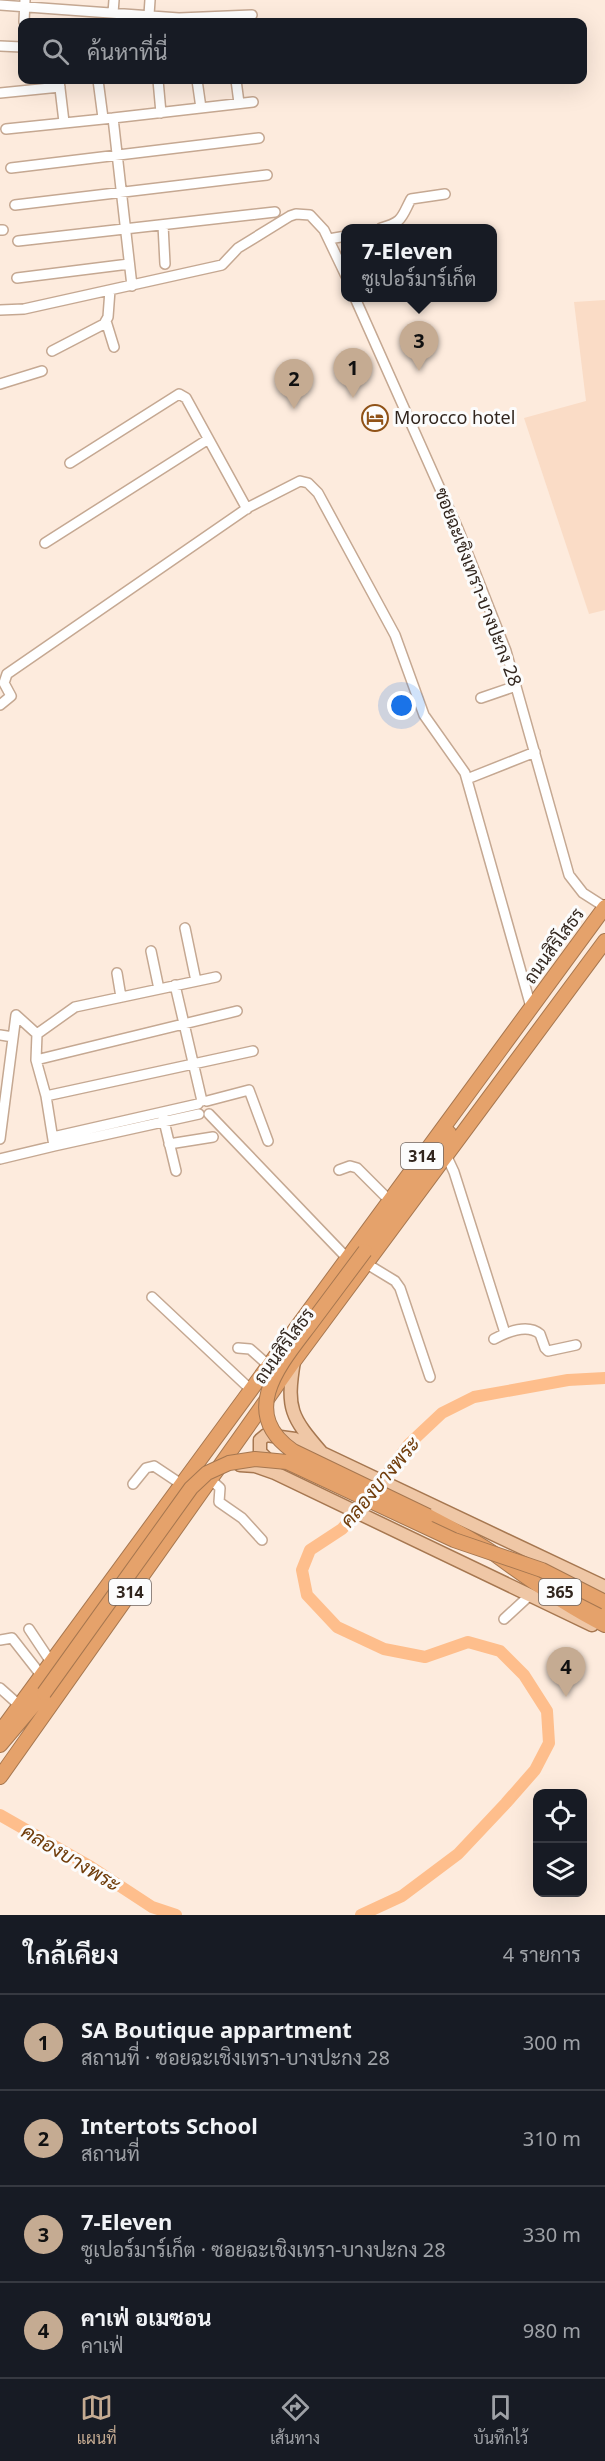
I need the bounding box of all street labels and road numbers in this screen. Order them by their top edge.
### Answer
street label: ซอยฉะเชิงเทรา-บางปะกง 28 [430,484,528,689]
street label: ถนนสิริโสธร [518,902,589,988]
road number: 314 [401,1143,443,1169]
street label: ถนนสิริโสธร [248,1302,319,1388]
road number: 314 [109,1579,151,1605]
road number: 365 [539,1579,581,1605]

